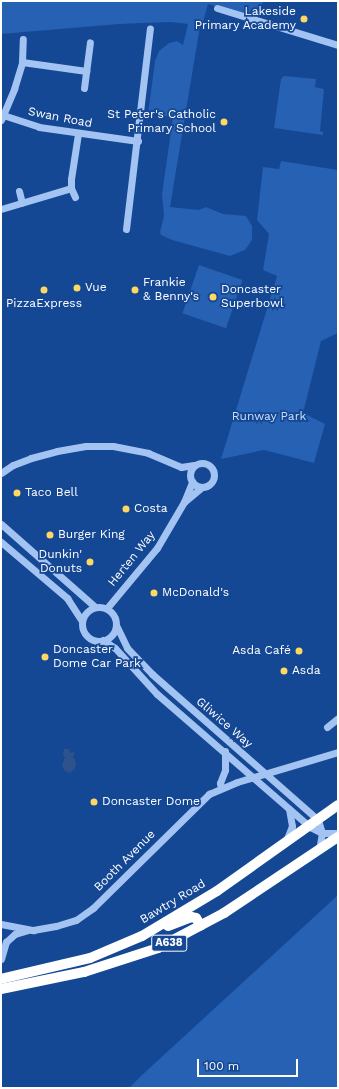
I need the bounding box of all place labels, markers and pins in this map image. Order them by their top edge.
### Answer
place label: Lakeside Primary Academy [194,5,296,33]
marker: Lakeside Primary Academy [299,14,309,24]
place label: St Peter's Catholic Primary School [107,108,216,136]
marker: St Peter's Catholic Primary School [219,117,229,127]
place label: Frankie & Benny's [143,276,199,304]
place label: Vue [85,281,107,295]
marker: Vue [72,283,82,293]
place label: Doncaster Superbowl [221,283,284,311]
marker: PizzaExpress [39,285,49,295]
marker: Frankie & Benny's [130,285,140,295]
marker: Doncaster Superbowl [208,292,218,302]
place label: PizzaExpress [6,297,82,311]
place label: Taco Bell [25,486,78,500]
marker: Taco Bell [12,488,22,498]
place label: Costa [134,502,168,516]
marker: Costa [121,504,131,514]
place label: Burger King [58,528,125,542]
marker: Burger King [45,530,55,540]
place label: Dunkin' Donuts [39,548,82,576]
marker: Dunkin' Donuts [85,557,95,567]
place label: McDonald's [162,586,229,600]
marker: McDonald's [149,588,159,598]
place label: Doncaster Dome Car Park [53,643,141,671]
place label: Asda Café [232,644,291,658]
marker: Asda Café [294,646,304,656]
marker: Doncaster Dome Car Park [40,652,50,662]
place label: Asda [292,664,320,678]
marker: Asda [279,666,289,676]
place label: Doncaster Dome [102,795,200,809]
marker: Doncaster Dome [89,797,99,807]

